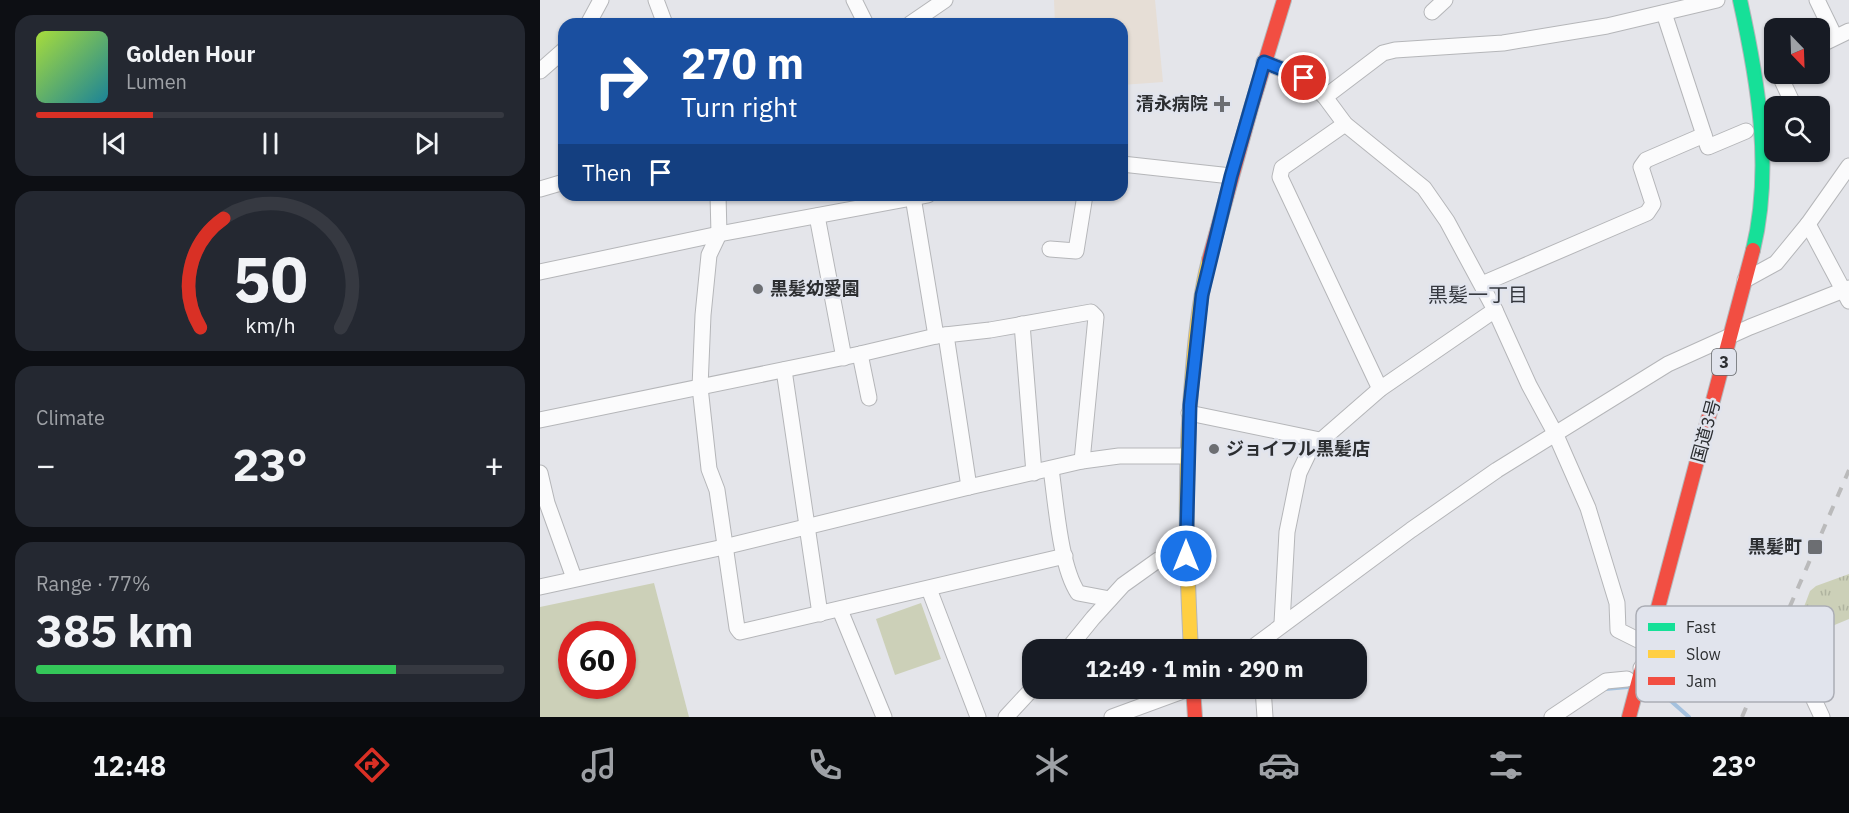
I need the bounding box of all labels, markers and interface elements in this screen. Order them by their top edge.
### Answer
north arrow [1764,18,1830,84]
map controls [1764,18,1830,162]
text: 270 m [681,36,804,91]
text: Golden Hour [126,39,255,68]
icon: right [582,42,660,120]
pin [1278,52,1329,103]
icon: arrive [1287,61,1320,94]
text: Lumen [126,68,187,95]
text: Turn right [681,89,798,124]
place label: 清永病院 [1136,92,1208,115]
marker: 清永病院 [1213,95,1231,113]
button: search [1764,96,1830,162]
icon: previous [98,127,131,160]
icon: pause [254,127,287,160]
icon: next [410,127,443,160]
icon: arrive [644,156,677,189]
text: Then [582,158,632,187]
text: 50 [233,238,307,319]
place label: 黒髪幼愛園 [770,277,860,300]
district label: 黒髪一丁目 [1428,281,1528,308]
marker: 黒髪幼愛園 [751,282,765,296]
text: km/h [245,311,295,339]
road number: 3 [1712,349,1736,375]
street label: 国道3号 [1686,397,1725,465]
text: Climate [36,404,105,431]
text: 23° [232,435,308,493]
place label: ジョイフル黒髪店 [1226,437,1370,460]
marker: ジョイフル黒髪店 [1207,442,1221,456]
text: − [36,443,56,486]
text: + [484,443,504,486]
position arrow [1154,524,1218,588]
place label: 黒髪町 [1748,535,1802,558]
marker: 黒髪町 [1806,538,1824,556]
text: Range · 77% [36,570,151,597]
text: 385 km [36,601,194,659]
legend [1636,606,1834,702]
text: Fast [1686,617,1716,637]
speed limit sign: 60 [558,621,636,699]
text: Slow [1686,644,1721,664]
text: 12:49 · 1 min · 290 m [1085,654,1304,683]
text: Jam [1686,671,1717,691]
icon: directions [351,744,393,786]
icon: music [578,744,620,786]
icon: phone [804,744,846,786]
icon: climate [1031,744,1073,786]
icon: car [1258,744,1300,786]
icon: filters [1485,744,1527,786]
text: 12:48 [92,748,166,783]
text: 23° [1711,748,1757,783]

